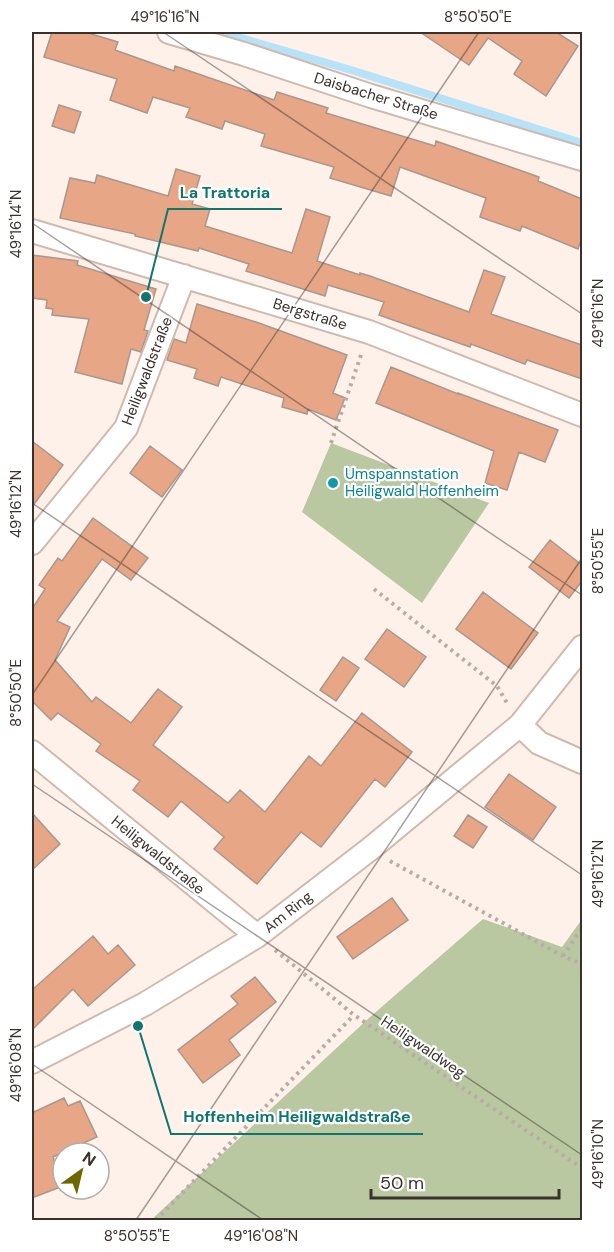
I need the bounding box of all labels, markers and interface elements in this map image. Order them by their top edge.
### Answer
text: 49°16'16"N [131,7,200,27]
text: 8°50'50"E [444,7,512,27]
street label: Daisbacher Straße [311,68,441,124]
callout: La Trattoria [168,175,282,209]
text: La Trattoria [180,182,270,203]
text: 49°16'14"N [6,190,26,258]
text: 49°16'16"N [588,279,608,348]
street label: Bergstraße [271,293,349,335]
street label: Heiligwaldstraße [117,314,177,428]
place label: Umspannstation Heiligwald Hoffenheim [345,464,499,501]
text: 49°16'12"N [6,470,26,538]
marker: Umspannstation Heiligwald Hoffenheim [326,476,340,490]
text: 8°50'55"E [588,528,608,594]
text: 8°50'50"E [6,659,26,727]
street label: Heiligwaldstraße [107,811,209,899]
text: 49°16'12"N [588,840,608,908]
street label: Am Ring [259,887,317,937]
street label: Heiligwaldweg [377,1011,469,1083]
text: 49°16'08"N [6,1028,26,1102]
callout: Hoffenheim Heiligwaldstraße [171,1100,423,1134]
text: Hoffenheim Heiligwaldstraße [183,1106,411,1127]
text: 49°16'10"N [588,1119,608,1189]
north arrow [51,1141,111,1201]
text: N [78,1147,100,1171]
scale bar [371,1162,558,1200]
text: 50 m [380,1171,424,1195]
text: 8°50'55"E [104,1226,170,1246]
text: 49°16'08"N [224,1226,298,1246]

